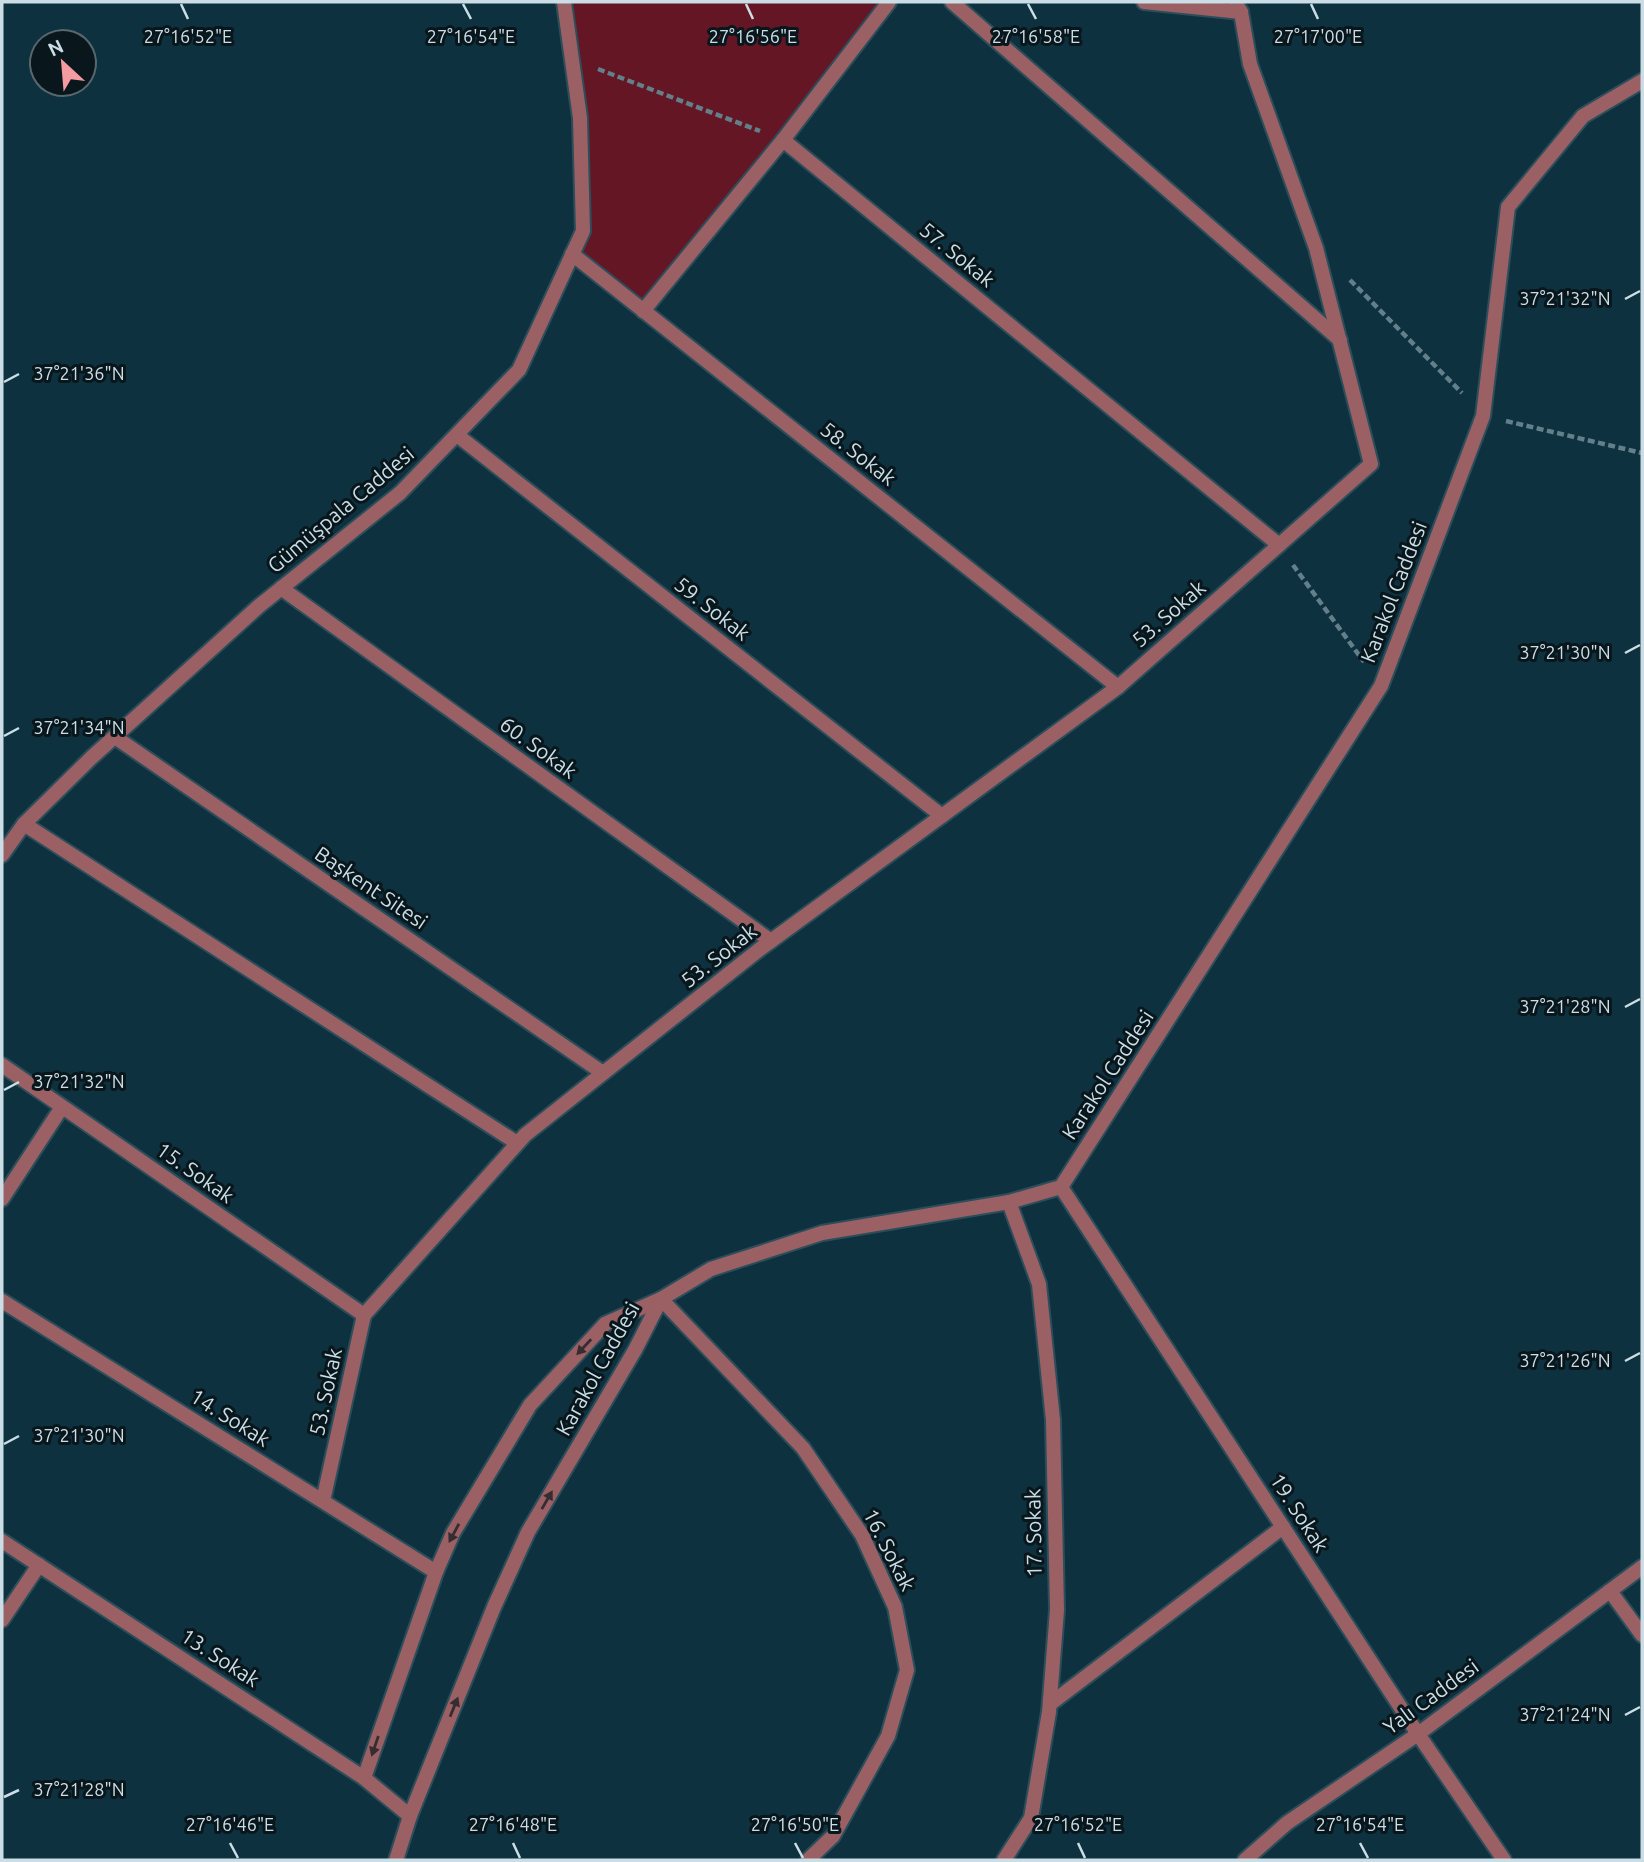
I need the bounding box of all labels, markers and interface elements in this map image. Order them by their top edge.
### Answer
text: 27°16'52"E [144,26,232,46]
text: 27°16'54"E [427,26,515,46]
text: 27°16'56"E [709,26,797,46]
text: 27°16'58"E [992,26,1080,46]
text: 27°17'00"E [1274,26,1362,46]
north arrow [28,28,98,98]
text: N [44,35,67,61]
street label: 57. Sokak [916,217,1000,292]
text: 37°21'32"N [1519,288,1611,308]
text: 37°21'36"N [33,363,125,383]
street label: 58. Sokak [816,416,901,490]
street label: Gümüşpala Caddesi [262,441,418,577]
street label: Karakol Caddesi [1355,518,1431,666]
street label: 59. Sokak [670,571,755,645]
street label: 53. Sokak [1127,575,1210,651]
text: 37°21'30"N [1519,642,1611,662]
street label: 60. Sokak [496,711,582,783]
text: 37°21'34"N [33,717,125,737]
street label: Başkent Sitesi [311,841,432,934]
street label: 53. Sokak [676,918,761,992]
text: 37°21'28"N [1519,996,1611,1016]
street label: Karakol Caddesi [1056,1005,1158,1144]
text: 37°21'32"N [33,1071,125,1091]
street label: 15. Sokak [152,1137,239,1208]
street label: Karakol Caddesi [550,1297,644,1440]
one-way arrow [576,1338,592,1355]
street label: 53. Sokak [304,1345,346,1438]
text: 37°21'26"N [1519,1350,1611,1370]
street label: 14. Sokak [186,1383,275,1451]
text: 37°21'30"N [33,1425,125,1445]
street label: 19. Sokak [1266,1469,1334,1557]
street label: 17. Sokak [1020,1488,1046,1578]
one-way arrow [541,1491,553,1510]
street label: 16. Sokak [859,1504,921,1595]
one-way arrow [448,1523,460,1542]
street label: 13. Sokak [177,1623,265,1692]
street label: Yalı Caddesi [1378,1654,1483,1739]
one-way arrow [448,1697,459,1718]
text: 37°21'24"N [1519,1704,1611,1724]
one-way arrow [369,1735,380,1756]
text: 37°21'28"N [33,1779,125,1799]
text: 27°16'46"E [186,1814,274,1834]
text: 27°16'48"E [469,1814,557,1834]
text: 27°16'50"E [751,1814,839,1834]
text: 27°16'52"E [1034,1814,1122,1834]
text: 27°16'54"E [1316,1814,1404,1834]

